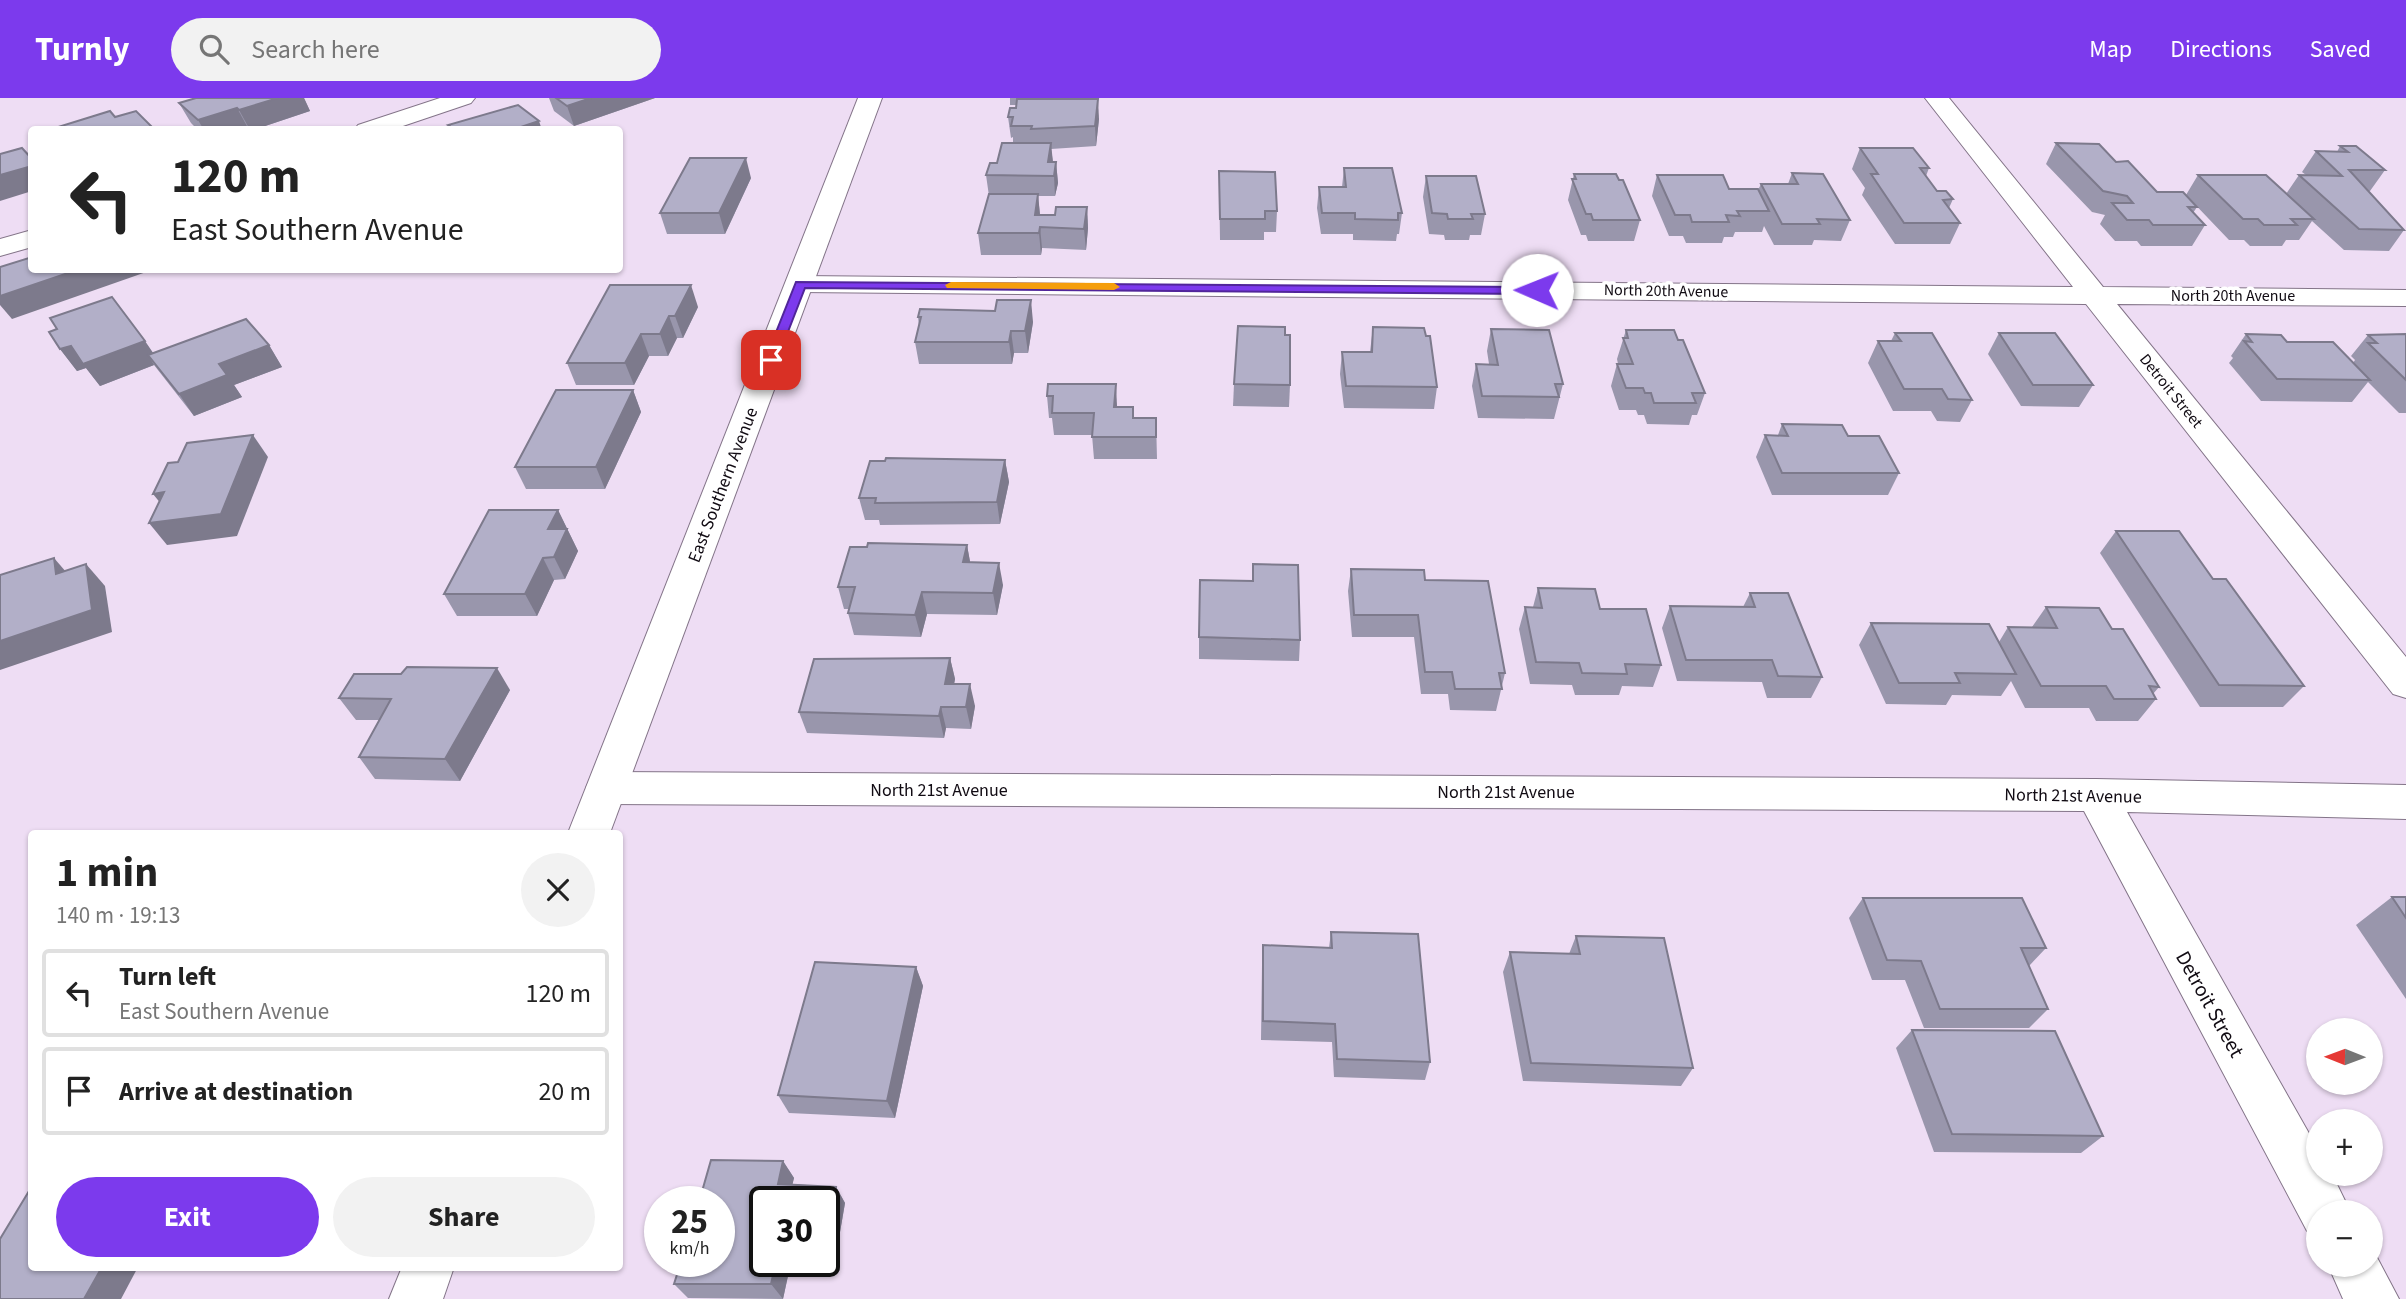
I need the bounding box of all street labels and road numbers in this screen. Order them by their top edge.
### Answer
street label: North 20th Avenue [1604,279,1728,303]
street label: North 20th Avenue [2171,285,2295,307]
street label: Detroit Street [2134,349,2208,433]
street label: East Southern Avenue [682,404,764,566]
street label: North 21st Avenue [870,778,1008,803]
street label: North 21st Avenue [1437,780,1575,805]
street label: North 21st Avenue [2004,782,2142,810]
street label: Detroit Street [2168,945,2252,1063]

